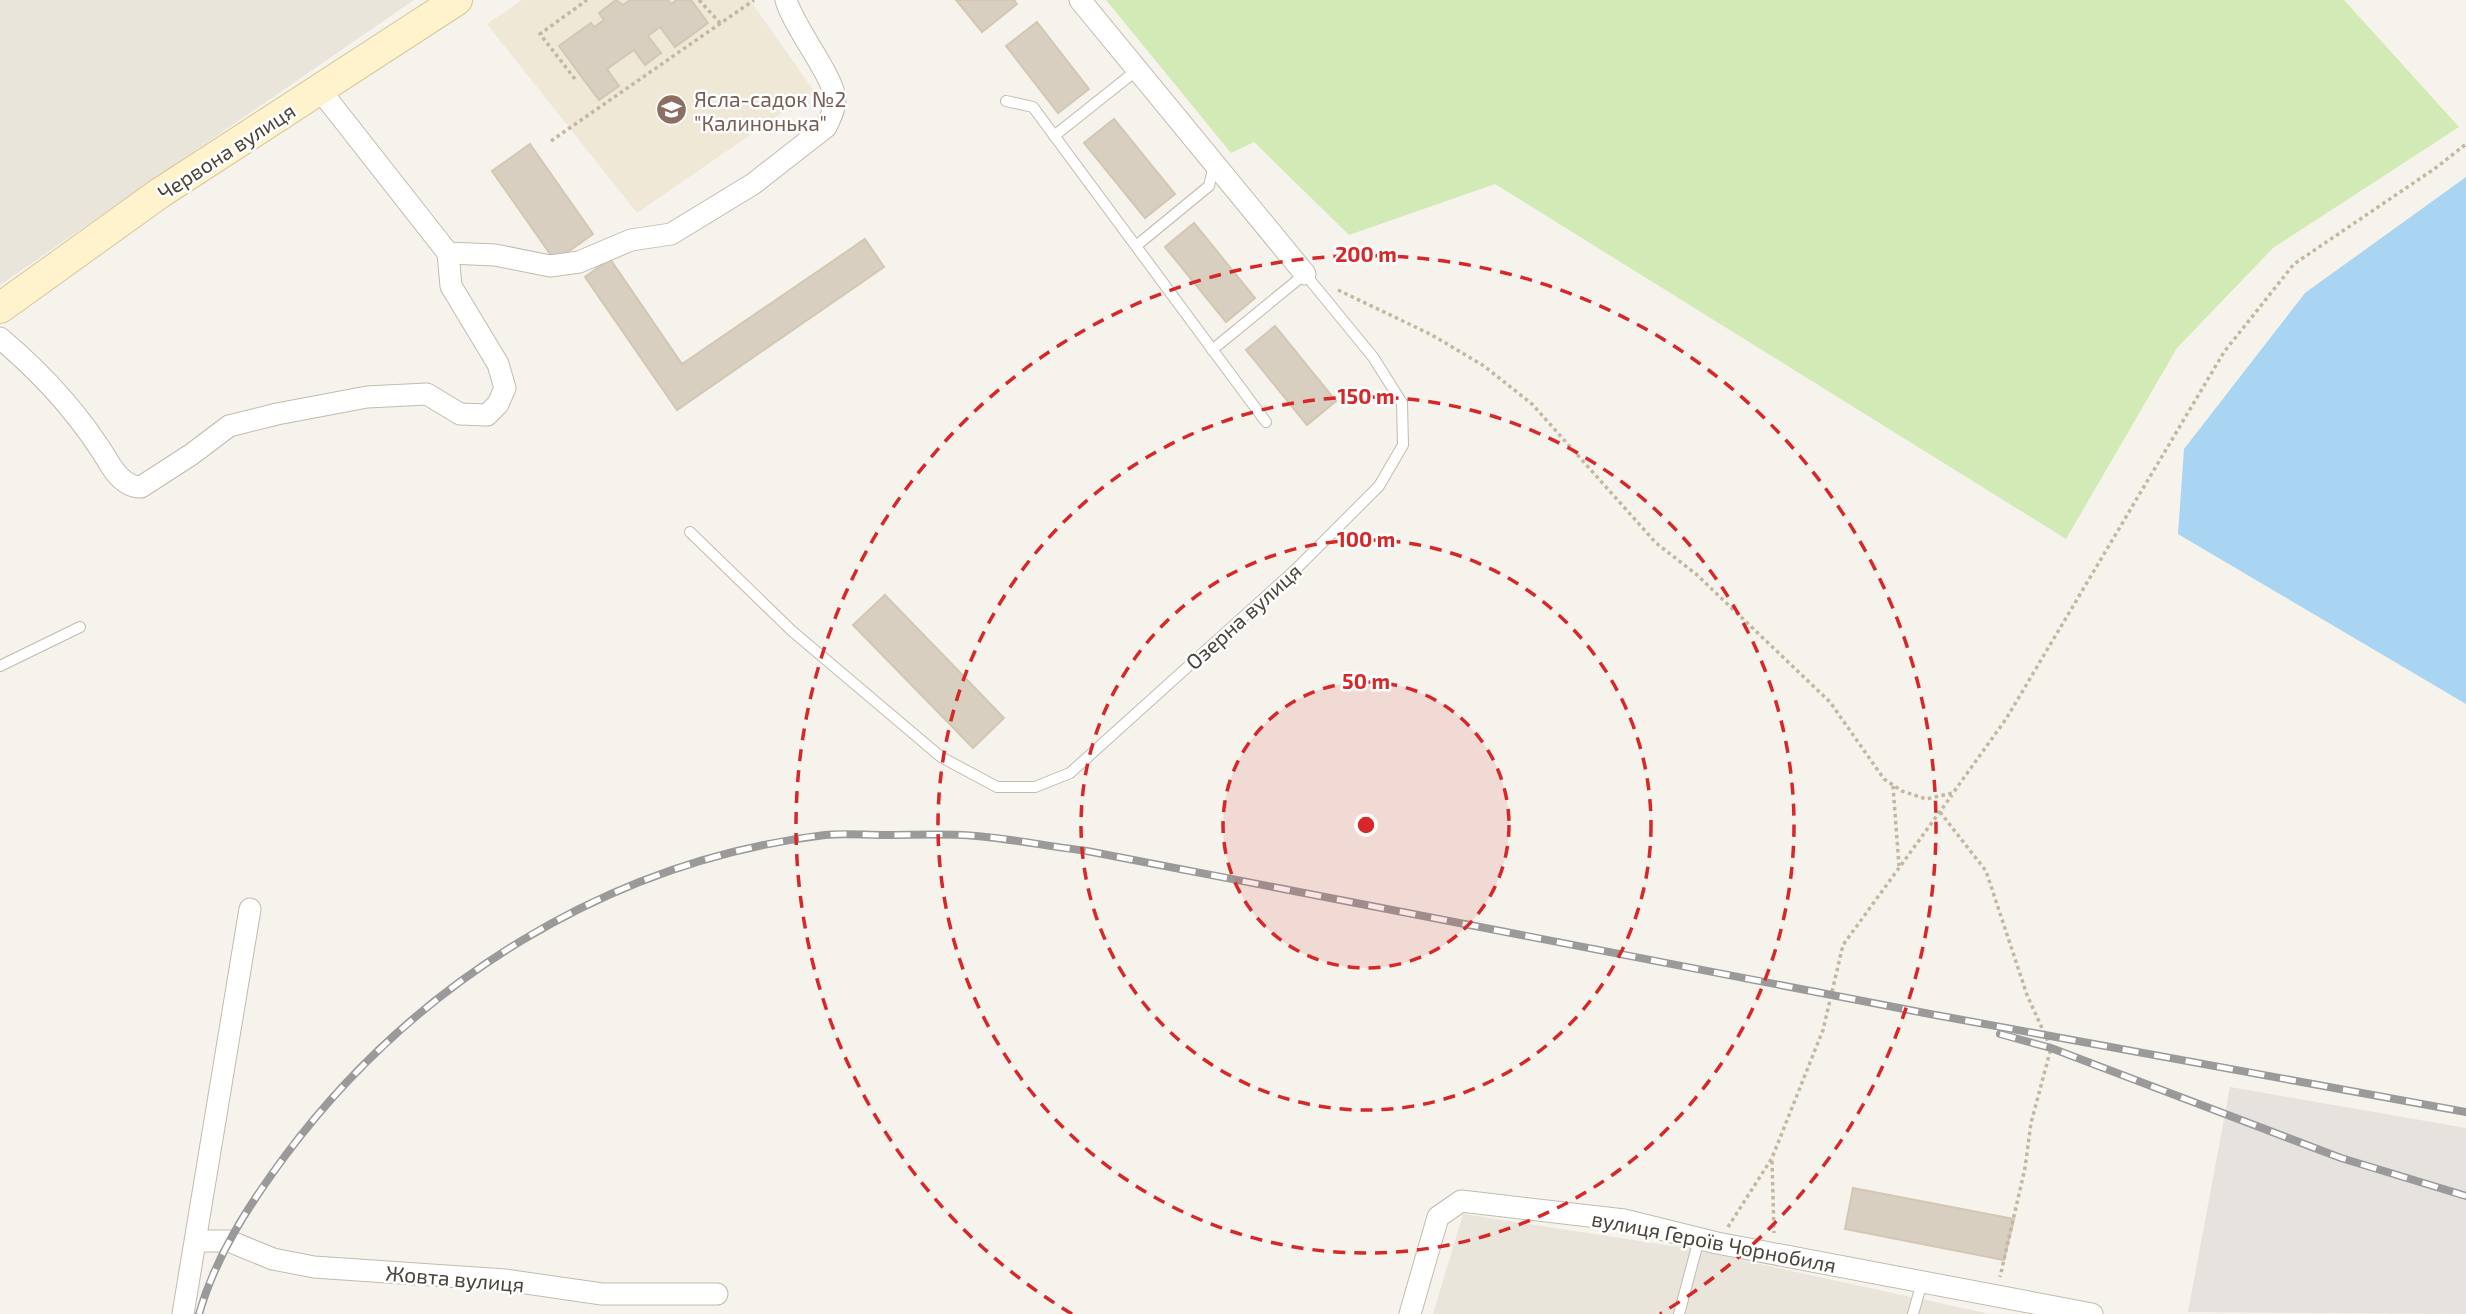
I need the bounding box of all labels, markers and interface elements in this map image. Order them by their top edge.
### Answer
place label: Ясла-садок №2 "Калинонька" [694,86,846,135]
school or university icon: Ясла-садок №2 "Калинонька" [654,93,688,127]
street label: Червона вулиця [153,97,300,206]
text: 200 m [1335,241,1397,266]
text: 150 m [1338,383,1394,408]
text: 100 m [1337,526,1395,551]
street label: Озерна вулиця [1180,558,1306,675]
text: 50 m [1342,668,1390,693]
centre of rings [1354,813,1378,837]
street label: вулиця Героїв Чорнобиля [1589,1205,1838,1278]
street label: Жовта вулиця [385,1259,525,1298]

